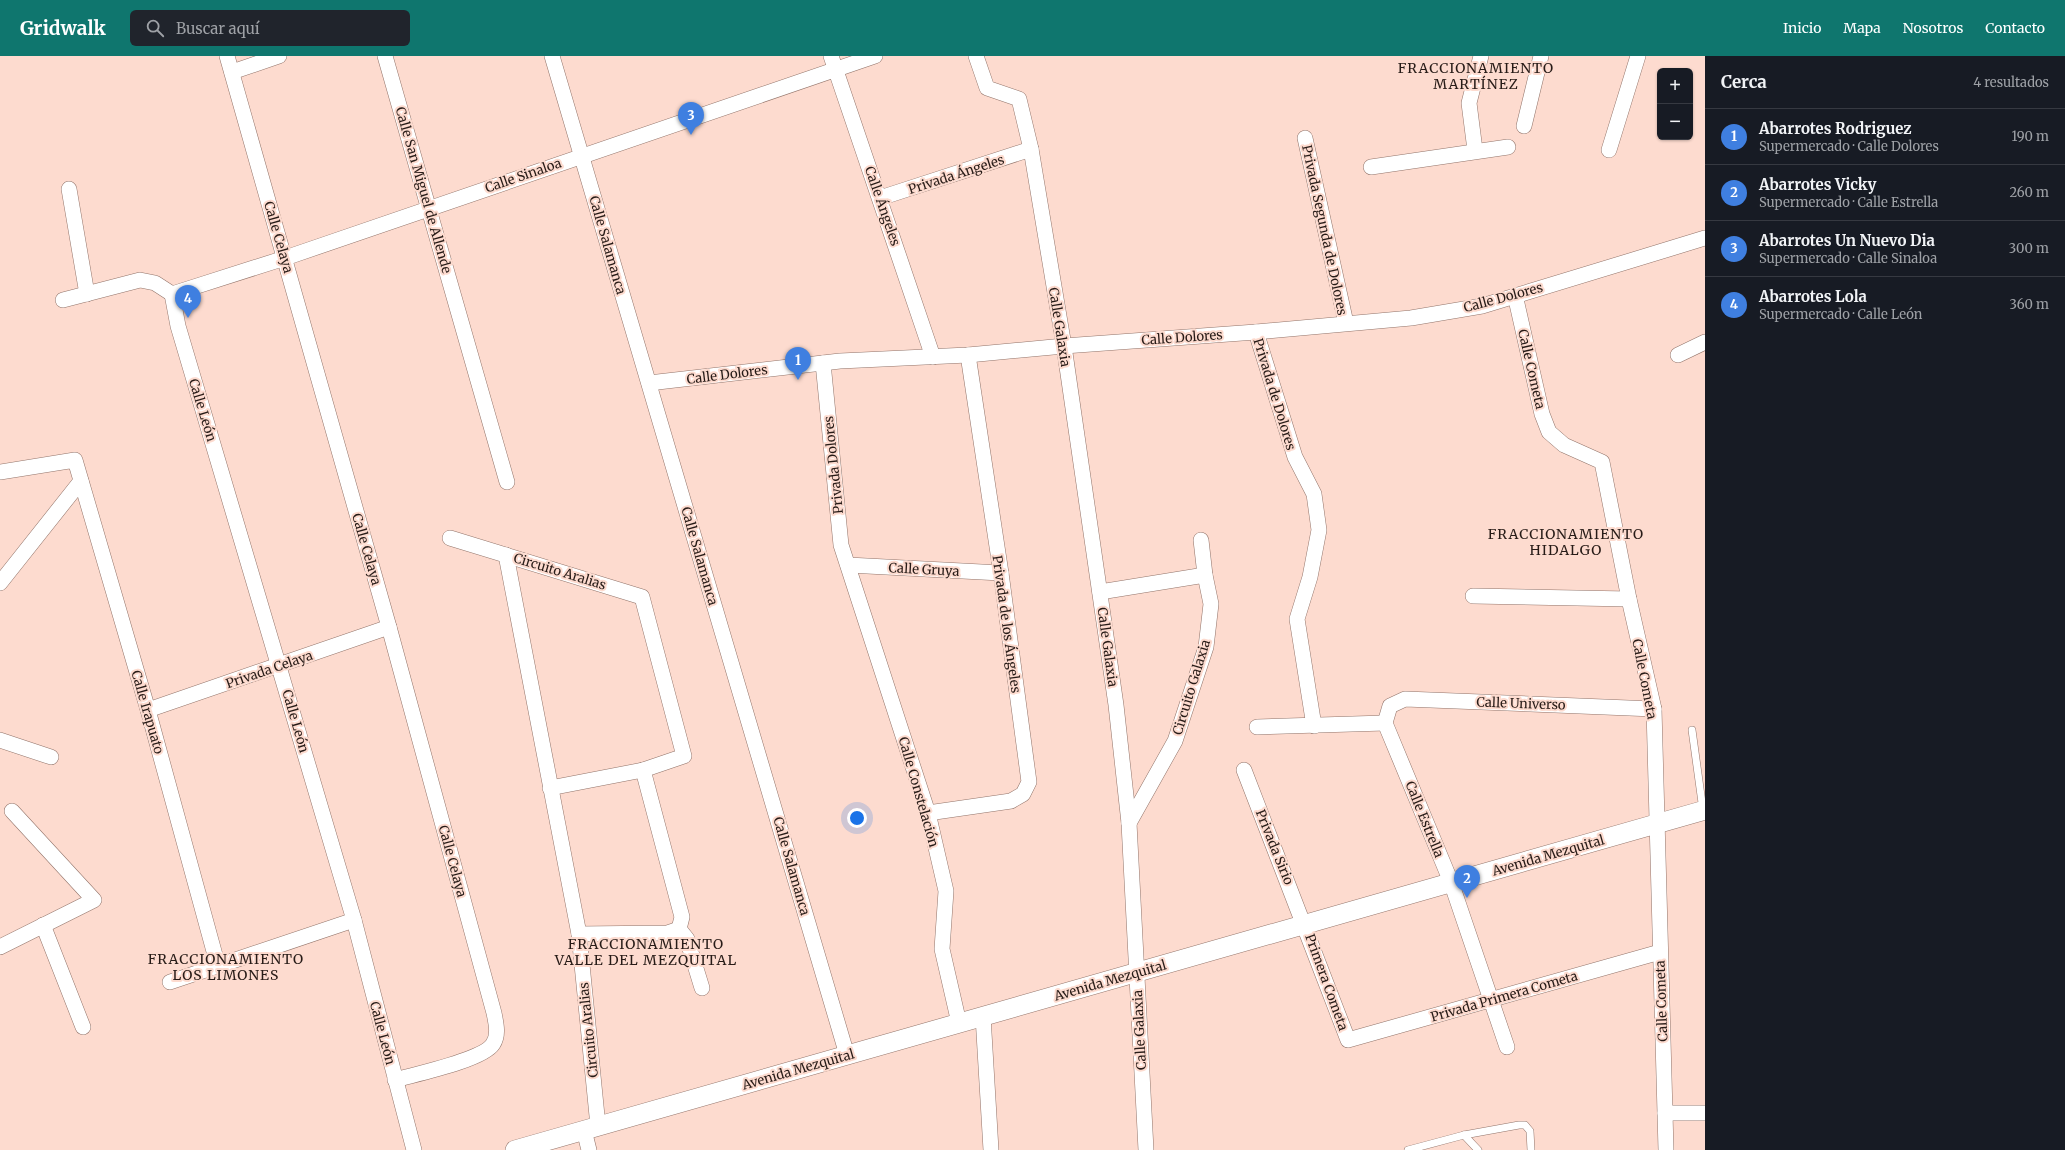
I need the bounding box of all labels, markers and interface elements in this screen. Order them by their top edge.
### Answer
search box [130,10,410,46]
text: Gridwalk [20,16,106,40]
icon: search [144,17,166,39]
text: Buscar aquí [176,19,260,38]
text: Inicio [1783,19,1821,37]
text: Mapa [1843,19,1881,37]
text: Nosotros [1903,19,1963,37]
text: Contacto [1985,19,2045,37]
district label: FRACCIONAMIENTO MARTÍNEZ [1398,59,1554,93]
map controls [1657,68,1693,140]
button: + [1657,68,1693,104]
text: Cerca [1721,71,1767,93]
text: 4 resultados [1973,74,2049,91]
pin: 3 [678,102,704,135]
button: − [1657,104,1693,140]
street label: Calle San Miguel de Allende [392,105,455,276]
text: Abarrotes Rodriguez [1759,119,1912,138]
text: 1 [1731,128,1737,145]
text: 190 m [2012,128,2049,145]
text: Supermercado · Calle Dolores [1759,138,1939,155]
street label: Privada Segunda de Dolores [1298,143,1351,317]
street label: Privada Ángeles [906,150,1006,198]
street label: Calle Sinaloa [483,154,564,196]
street label: Calle Ángeles [861,164,905,248]
text: Abarrotes Vicky [1759,175,1876,194]
text: 2 [1730,184,1738,201]
text: 260 m [2009,184,2049,201]
street label: Calle Salamanca [585,194,630,296]
text: Supermercado · Calle Estrella [1759,194,1938,211]
street label: Calle Celaya [260,199,297,275]
text: Abarrotes Un Nuevo Dia [1759,231,1935,250]
text: 3 [1730,240,1738,257]
text: 300 m [2009,240,2049,257]
text: Supermercado · Calle Sinaloa [1759,250,1937,267]
street label: Calle Dolores [1462,279,1545,316]
pin: 4 [175,285,201,318]
street label: Calle Galaxia [1045,286,1074,368]
text: Abarrotes Lola [1759,287,1867,306]
text: 4 [1730,296,1738,313]
text: 360 m [2010,296,2049,313]
text: Supermercado · Calle León [1759,306,1922,323]
street label: Calle Dolores [1141,326,1223,349]
street label: Calle Cometa [1514,328,1549,411]
street label: Privada de Dolores [1249,336,1300,452]
pin: 1 [785,347,811,380]
street label: Calle Dolores [686,361,768,388]
street label: Calle León [185,377,220,444]
street label: Privada Dolores [820,415,847,515]
street label: Calle Salamanca [677,505,722,607]
street label: Calle Celaya [348,511,385,587]
district label: FRACCIONAMIENTO HIDALGO [1488,525,1644,559]
street label: Circuito Aralias [512,549,608,594]
street label: Privada de los Ángeles [988,554,1026,694]
street label: Calle Gruya [888,559,960,580]
street label: Calle Galaxia [1094,606,1121,688]
street label: Circuito Galaxia [1169,637,1214,737]
street label: Calle Cometa [1628,638,1661,721]
street label: Privada Celaya [223,647,315,692]
street label: Calle Irapuato [127,668,168,756]
street label: Calle León [278,688,313,755]
street label: Calle Universo [1476,693,1566,714]
street label: Calle Constelación [895,735,942,850]
street label: Calle Estrella [1402,779,1448,860]
street label: Privada Sirio [1252,807,1298,888]
your location [847,808,867,828]
street label: Calle Salamanca [769,815,814,917]
street label: Calle Celaya [435,823,470,899]
street label: Avenida Mezquital [1489,831,1606,880]
pin: 2 [1454,865,1480,898]
street label: Primera Cometa [1301,932,1352,1033]
district label: FRACCIONAMIENTO VALLE DEL MEZQUITAL [554,935,737,969]
district label: FRACCIONAMIENTO LOS LIMONES [148,950,304,984]
street label: Avenida Mezquital [1051,956,1168,1005]
street label: Calle Cometa [1652,960,1671,1042]
street label: Privada Primera Cometa [1429,967,1580,1026]
street label: Circuito Aralias [575,981,602,1078]
street label: Calle Galaxia [1129,990,1150,1070]
street label: Calle León [366,1000,399,1067]
street label: Avenida Mezquital [739,1045,856,1094]

